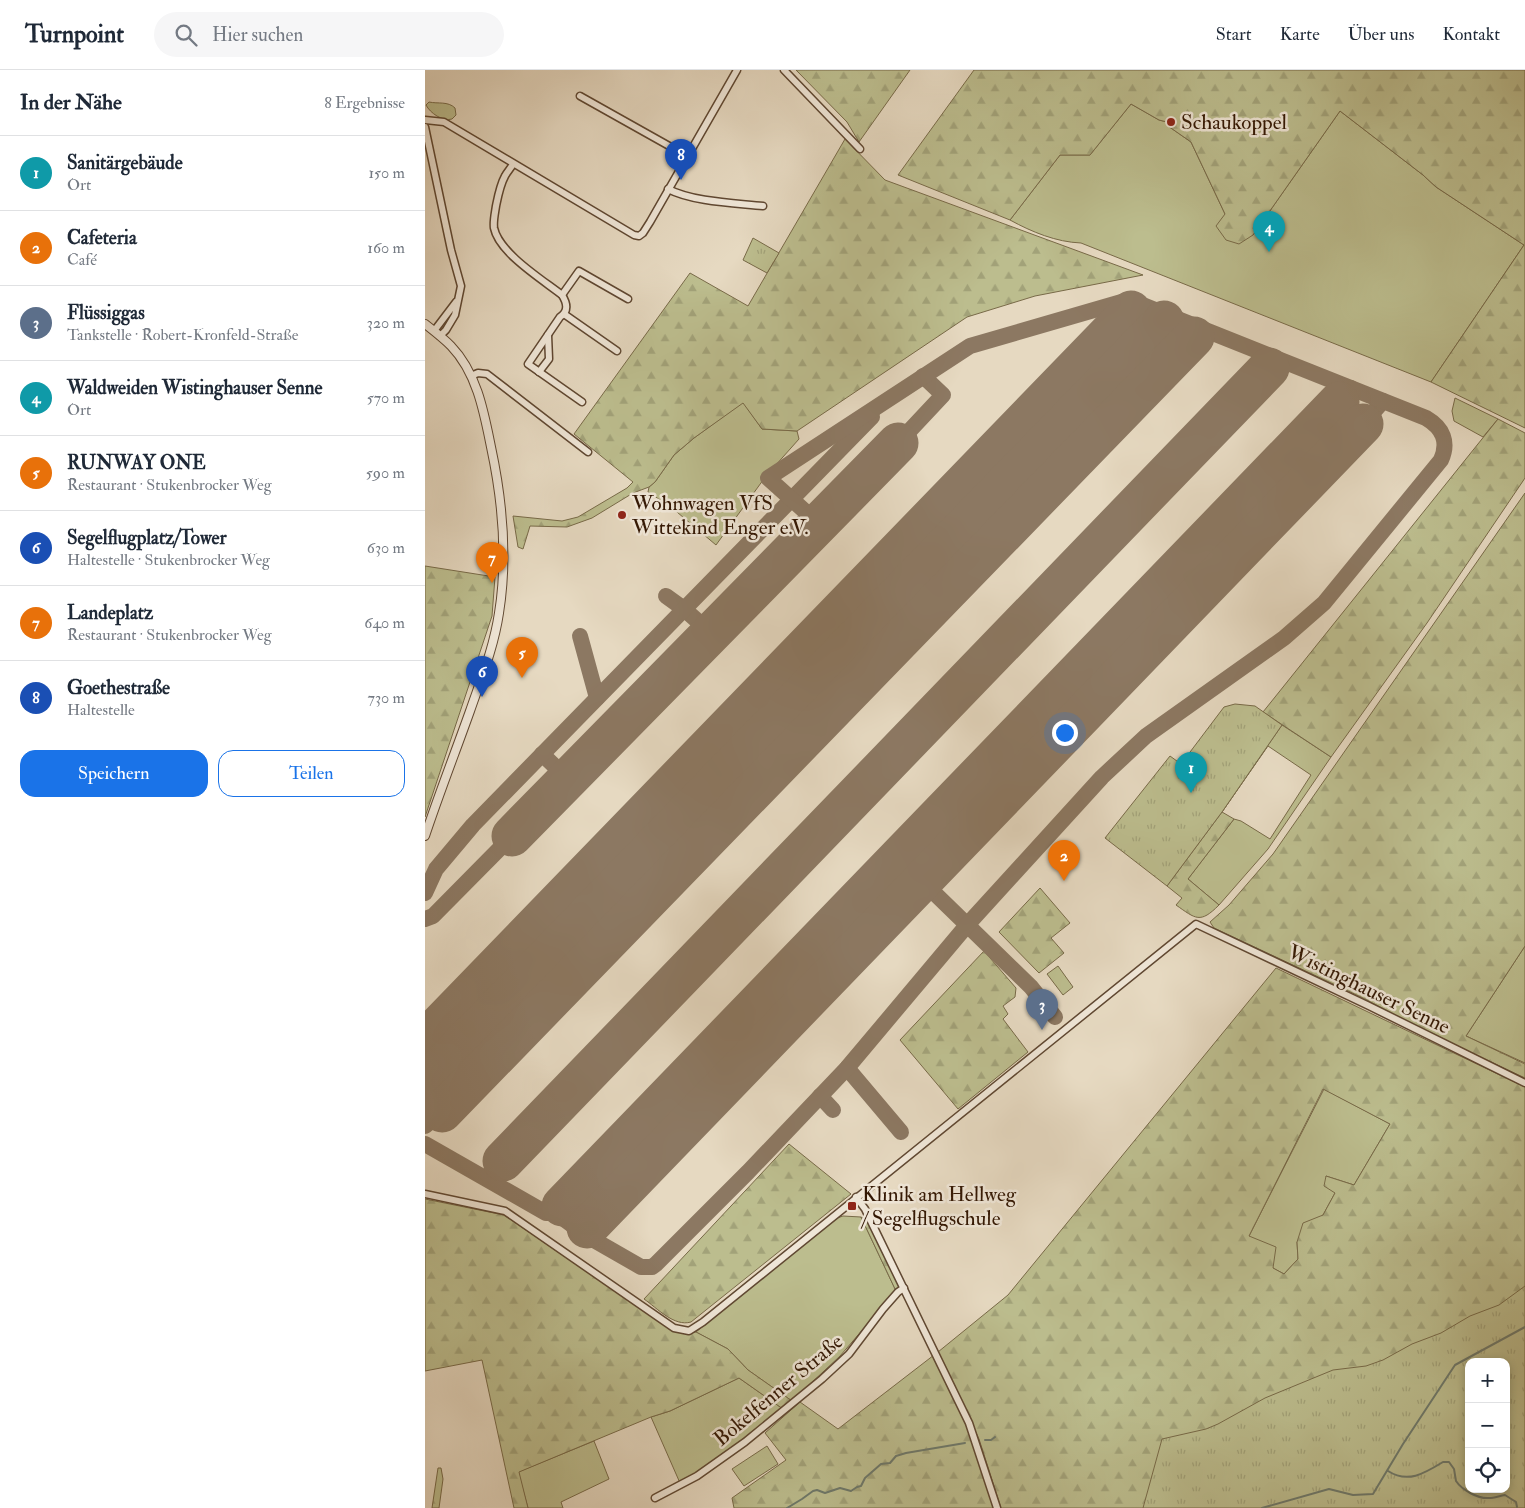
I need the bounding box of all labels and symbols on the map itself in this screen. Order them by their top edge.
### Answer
place label: Schaukoppel [1181,109,1287,136]
marker: Schaukoppel [1165,116,1177,128]
pin: 8 [665,139,697,180]
pin: 4 [1253,211,1285,252]
place label: Wohnwagen VfS Wittekind Enger e.V. [631,490,809,541]
marker: Wohnwagen VfS Wittekind Enger e.V. [616,509,628,521]
pin: 7 [476,542,508,583]
pin: 5 [506,637,538,678]
pin: 6 [466,656,498,697]
your location [1052,720,1078,746]
pin: 1 [1175,752,1207,793]
pin: 2 [1048,840,1080,881]
street label: Wistinghauser Senne [1282,938,1455,1041]
pin: 3 [1026,989,1058,1030]
place label: Klinik am Hellweg / Segelflugschule [860,1181,1017,1232]
marker: Klinik am Hellweg / Segelflugschule [846,1200,858,1212]
street label: Bokelfenner Straße [708,1328,849,1452]

